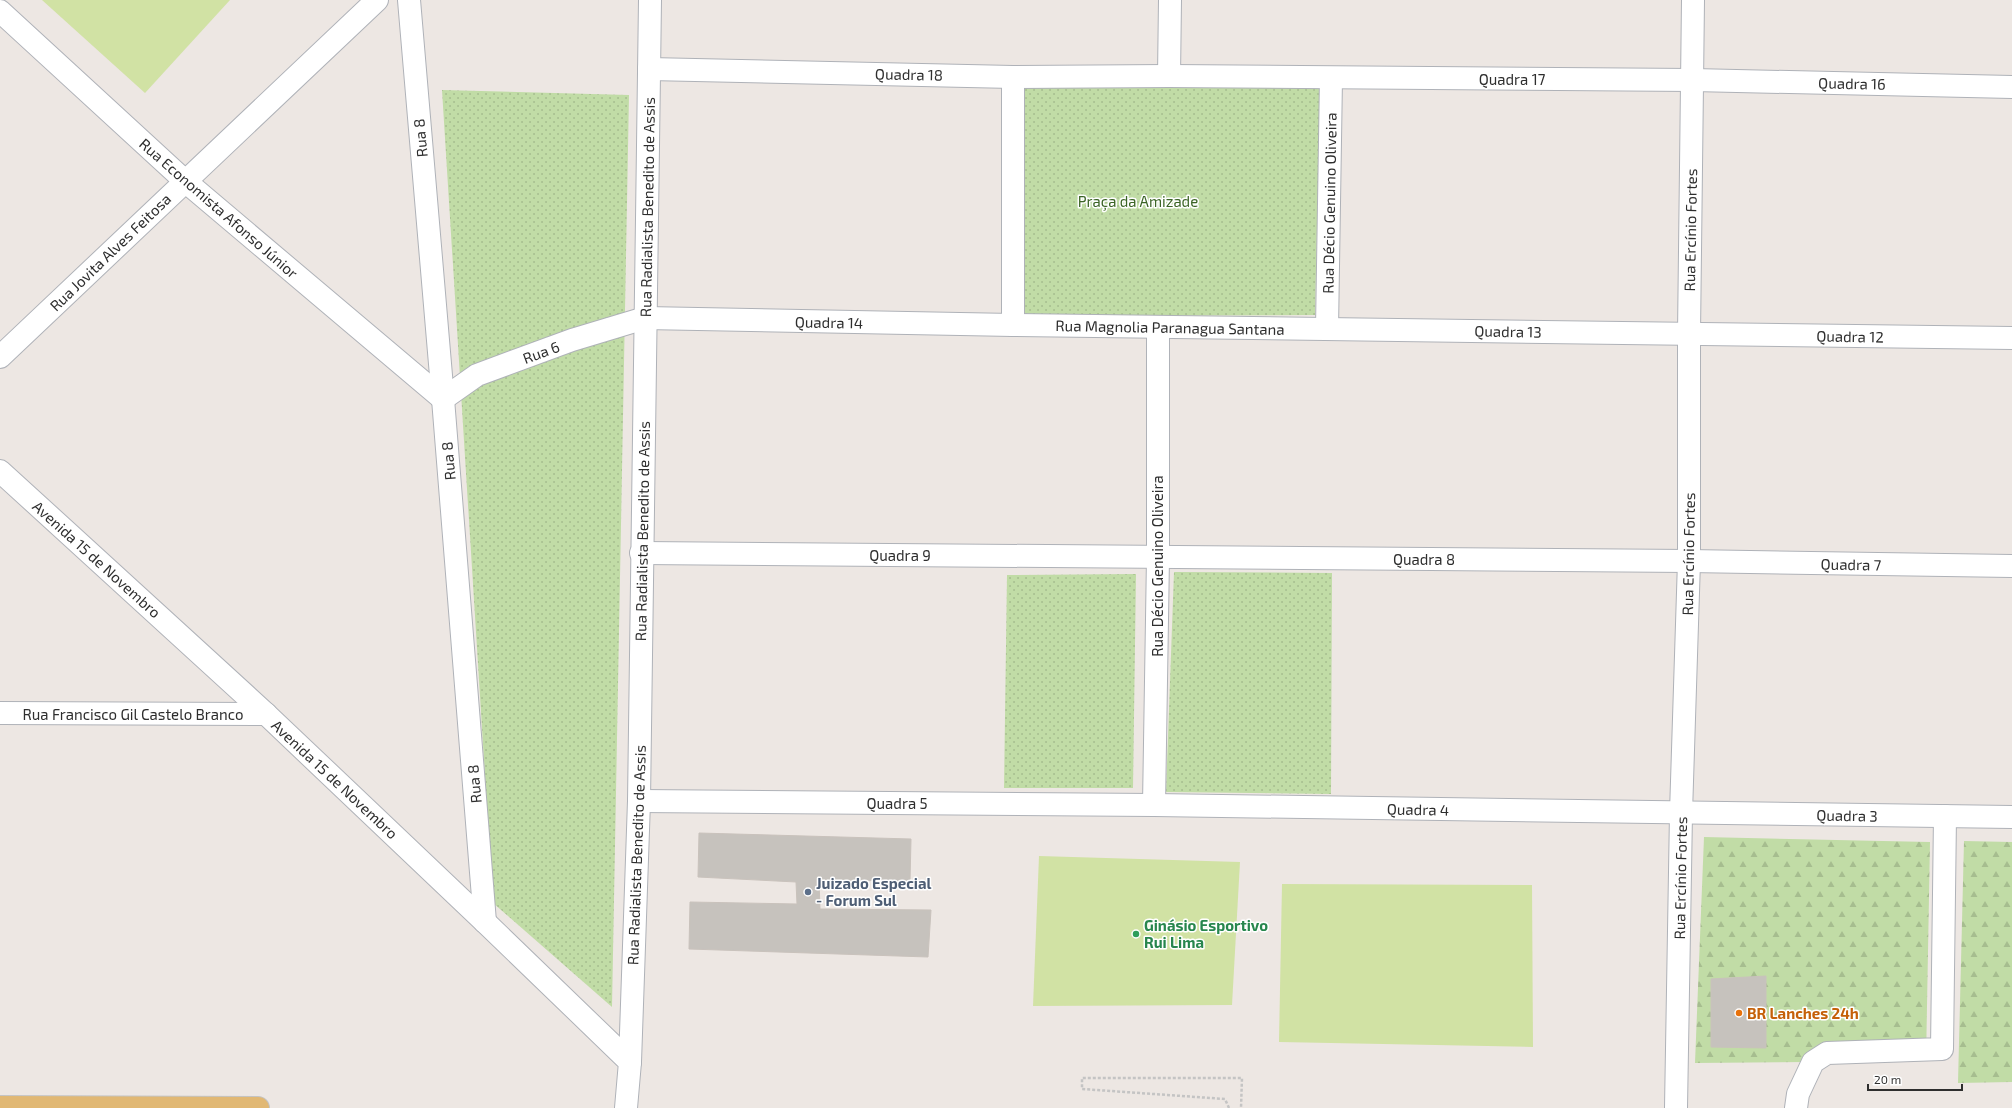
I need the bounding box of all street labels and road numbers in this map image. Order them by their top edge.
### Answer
street label: Quadra 18 [875,64,943,85]
street label: Quadra 17 [1479,70,1546,89]
street label: Quadra 16 [1818,73,1886,94]
street label: Rua Radialista Benedito de Assis [636,97,658,317]
street label: Rua Décio Genuino Oliveira [1318,112,1340,294]
street label: Rua 8 [409,118,431,158]
street label: Rua Economista Afonso Júnior [136,134,302,282]
street label: Rua Ercínio Fortes [1680,168,1700,292]
street label: Rua Jovita Alves Feitosa [46,190,174,314]
street label: Quadra 14 [795,312,863,333]
street label: Rua Magnolia Paranagua Santana [1055,316,1285,338]
street label: Quadra 13 [1474,321,1542,342]
street label: Quadra 12 [1816,326,1884,347]
street label: Rua 6 [520,337,562,367]
street label: Rua Radialista Benedito de Assis [631,421,653,641]
street label: Rua 8 [437,441,459,481]
street label: Rua Décio Genuino Oliveira [1148,475,1166,657]
street label: Rua Ercínio Fortes [1678,492,1698,616]
street label: Avenida 15 de Novembro [29,497,165,621]
street label: Quadra 9 [869,546,931,565]
street label: Quadra 8 [1393,550,1455,569]
street label: Quadra 7 [1820,554,1882,575]
street label: Rua Francisco Gil Castelo Branco [22,705,244,723]
street label: Avenida 15 de Novembro [268,716,402,842]
street label: Rua Radialista Benedito de Assis [623,745,649,965]
street label: Rua 8 [463,764,485,804]
street label: Quadra 5 [866,794,928,813]
street label: Quadra 4 [1387,799,1449,820]
street label: Quadra 3 [1816,805,1878,826]
street label: Rua Ercínio Fortes [1670,816,1690,940]

